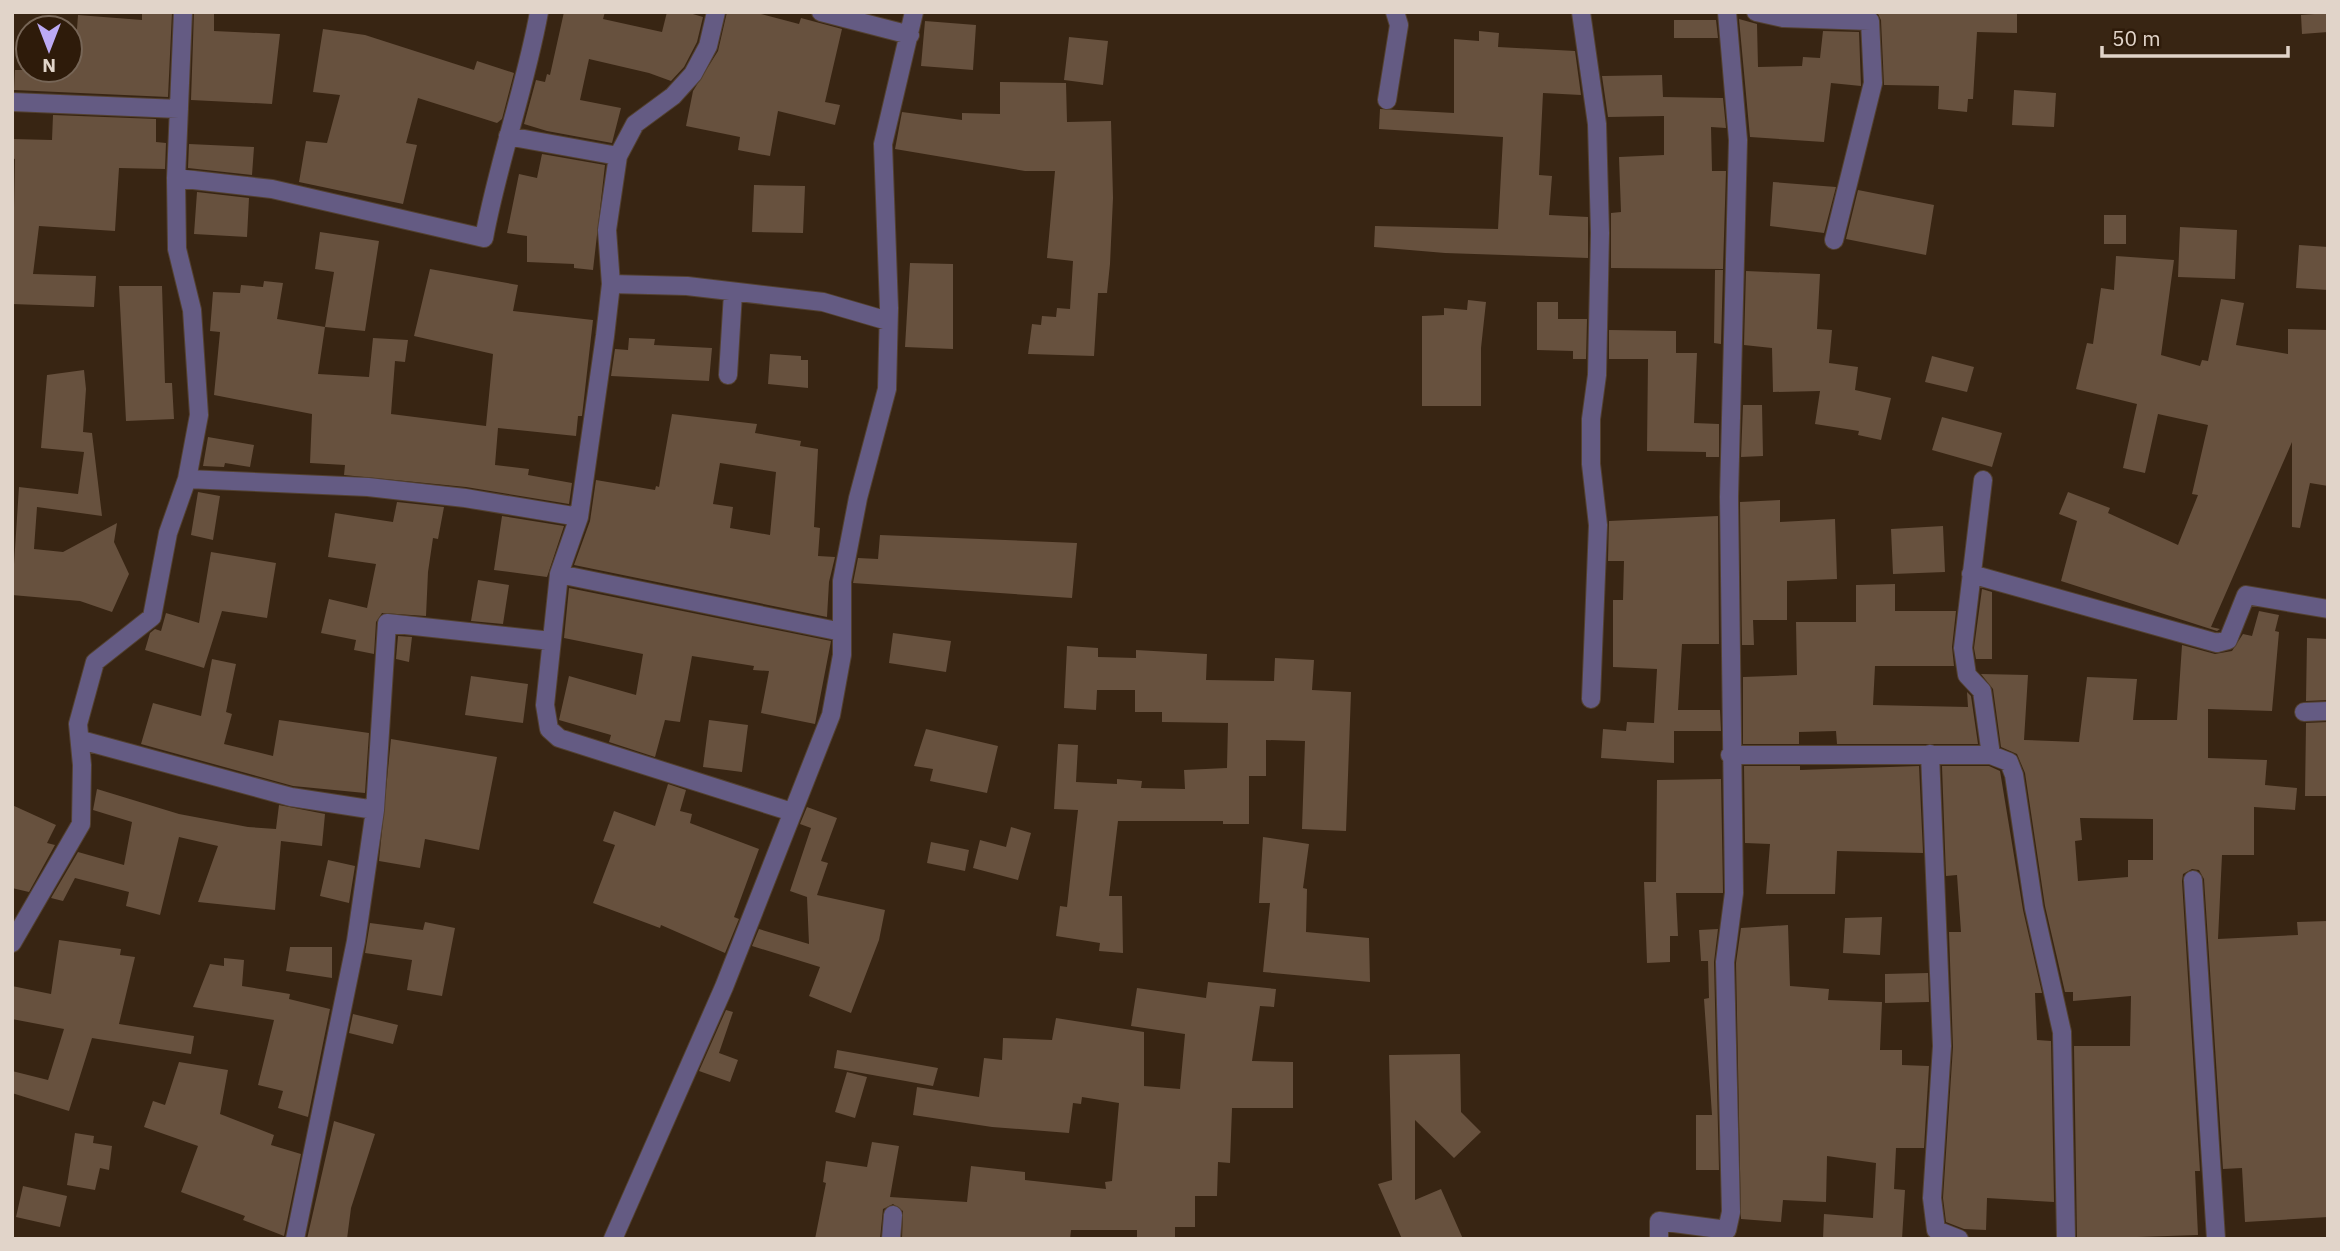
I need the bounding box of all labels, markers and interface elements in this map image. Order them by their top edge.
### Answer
north arrow [14,14,84,84]
scale bar [2102,14,2288,58]
text: 50 m [2112,24,2161,52]
text: N [42,54,56,78]

